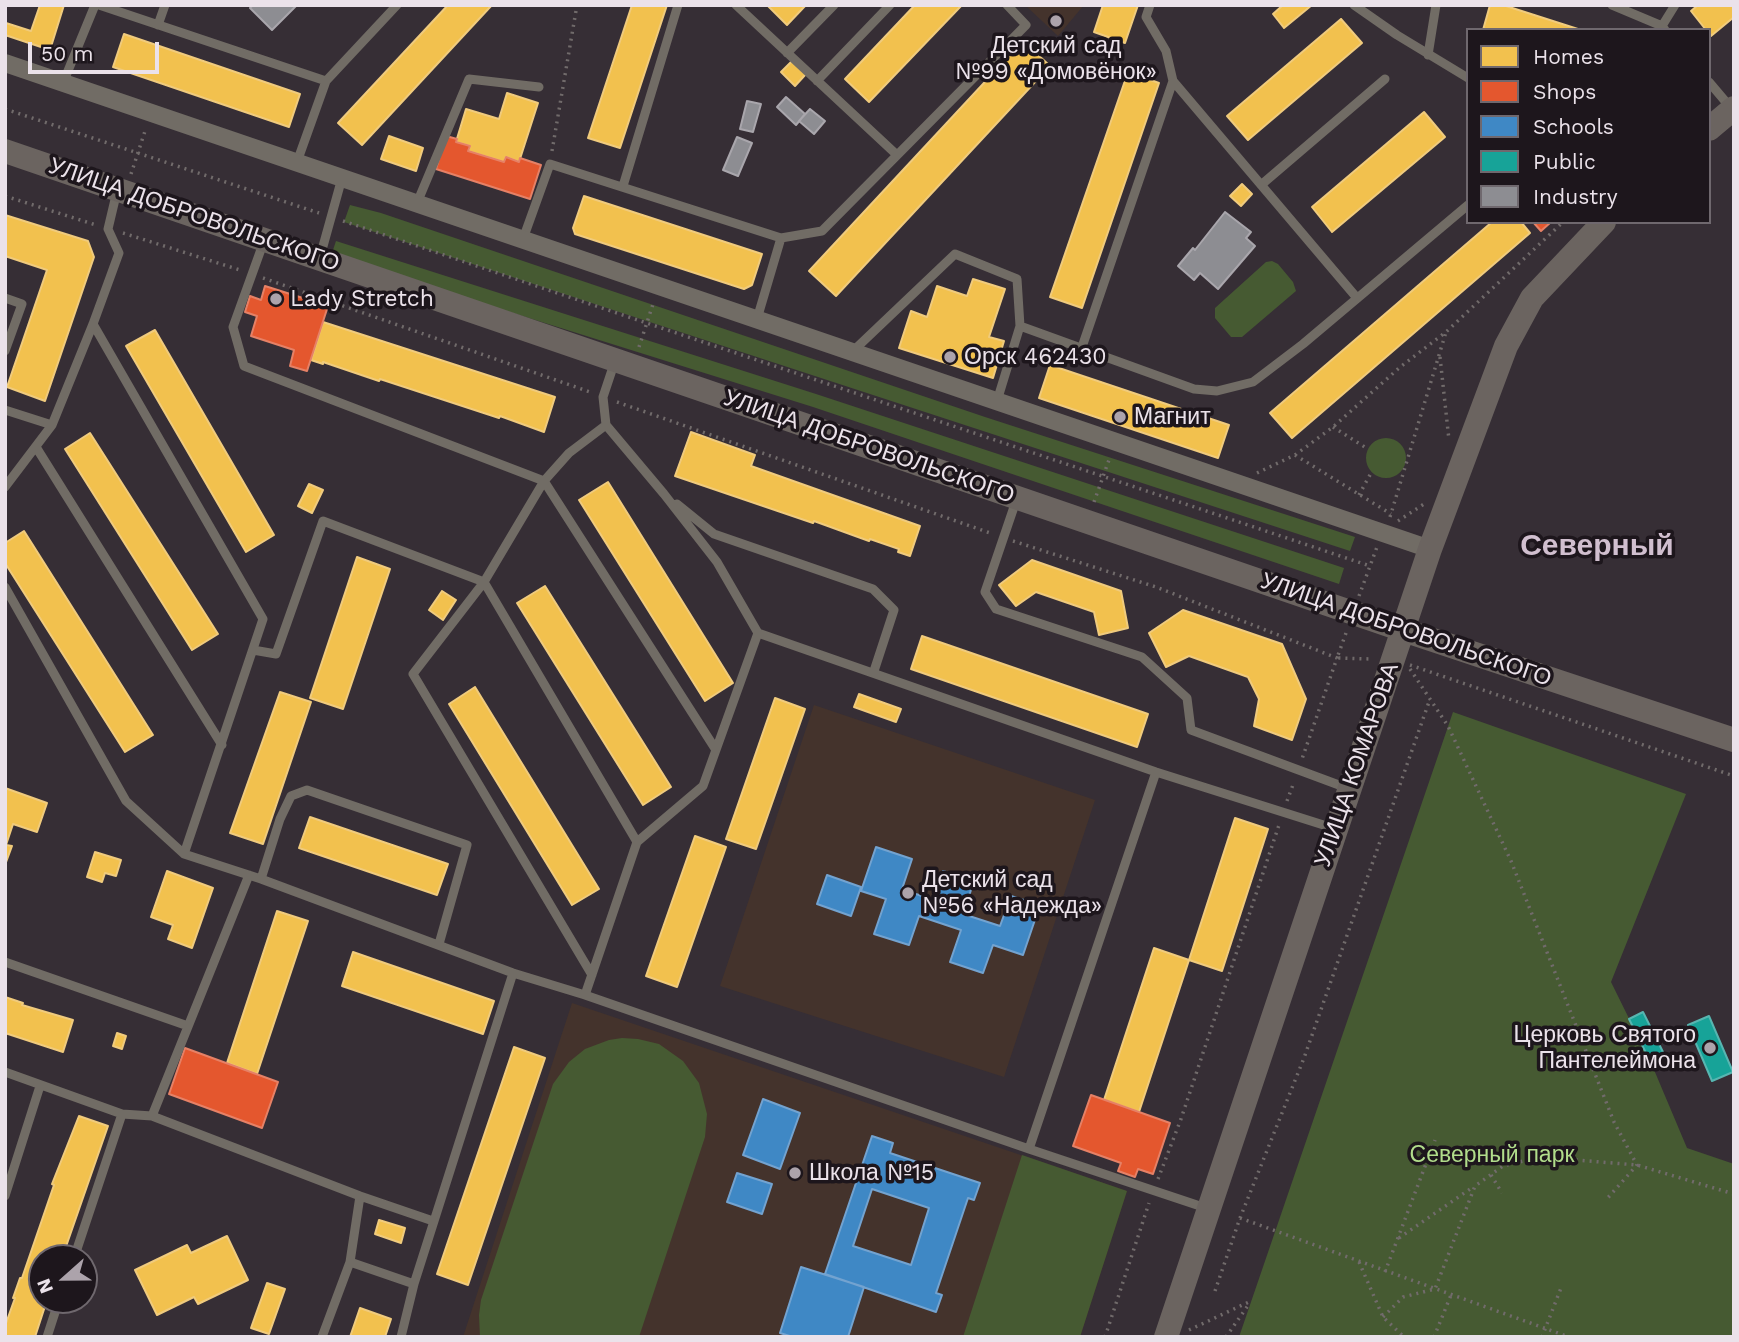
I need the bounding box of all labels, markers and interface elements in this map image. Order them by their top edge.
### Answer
marker: Детский сад №99 «Домовёнок» [1048,13,1064,29]
scale bar [32,28,163,72]
legend [1466,28,1711,224]
place label: Детский сад №99 «Домовёнок» [955,32,1157,86]
text: 50 m [41,41,93,66]
text: Homes [1533,44,1604,69]
text: Shops [1533,79,1596,104]
text: Schools [1533,114,1614,139]
text: Public [1533,149,1596,174]
street label: УЛИЦА ДОБРОВОЛЬСКОГО [45,152,343,278]
text: Industry [1533,184,1618,209]
place label: Lady Stretch [290,285,434,313]
marker: Lady Stretch [268,291,284,307]
place label: Орск 462430 [964,343,1107,371]
marker: Орск 462430 [942,349,958,365]
street label: УЛИЦА ДОБРОВОЛЬСКОГО [720,384,1018,510]
place label: Магнит [1134,403,1211,431]
marker: Магнит [1112,409,1128,425]
district label: Северный [1520,528,1674,564]
street label: УЛИЦА ДОБРОВОЛЬСКОГО [1257,567,1555,693]
street label: УЛИЦА КОМАРОВА [1309,659,1405,871]
place label: Детский сад №56 «Надежда» [922,866,1102,920]
marker: Детский сад №56 «Надежда» [900,885,916,901]
place label: Церковь Святого Пантелеймона [1513,1021,1696,1075]
marker: Церковь Святого Пантелеймона [1702,1040,1718,1056]
park label: Северный парк [1410,1141,1574,1169]
place label: Школа №15 [809,1159,934,1187]
marker: Школа №15 [787,1165,803,1181]
north arrow [28,1244,98,1314]
text: N [32,1275,58,1297]

